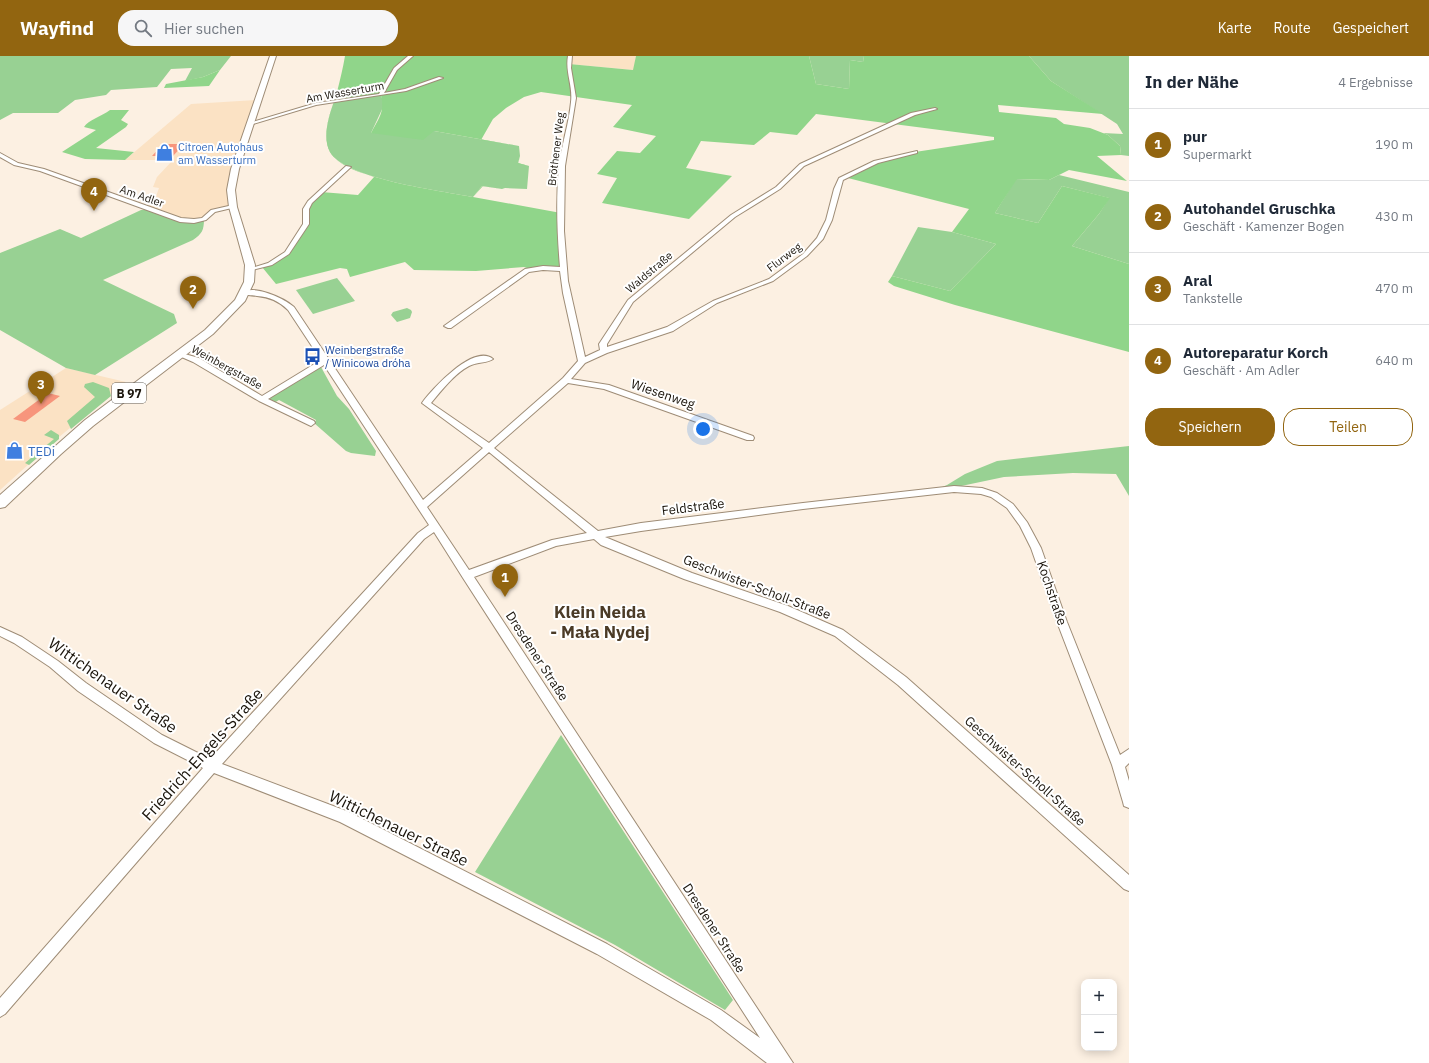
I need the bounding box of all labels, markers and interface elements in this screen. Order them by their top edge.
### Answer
search box [118,10,398,46]
text: Wayfind [20,16,94,40]
icon: search [132,17,154,39]
text: Hier suchen [164,19,244,38]
text: Karte [1218,19,1252,37]
text: Route [1274,19,1311,37]
text: Gespeichert [1333,19,1409,37]
text: In der Nähe [1145,71,1239,93]
text: 4 Ergebnisse [1338,74,1413,91]
street label: Am Wasserturm [305,78,385,106]
street label: Bröthener Weg [545,111,567,187]
text: pur [1183,127,1207,146]
text: 1 [1154,136,1162,153]
text: 190 m [1375,136,1413,153]
place label: Citroen Autohaus am Wasserturm [178,140,263,167]
shop icon: Citroen Autohaus am Wasserturm [155,143,175,163]
text: Supermarkt [1183,146,1252,163]
pin: 4 [81,178,107,211]
street label: Am Adler [118,182,166,210]
text: Autohandel Gruschka [1183,199,1336,218]
text: 2 [1154,208,1162,225]
text: 430 m [1375,208,1413,225]
text: Geschäft · Kamenzer Bogen [1183,218,1344,235]
street label: Flurweg [764,239,804,275]
street label: Waldstraße [623,248,675,296]
text: Aral [1183,271,1212,290]
pin: 2 [180,276,206,309]
text: 3 [1154,280,1162,297]
text: 470 m [1375,280,1413,297]
text: Tankstelle [1183,290,1243,307]
street label: Weinbergstraße [189,342,265,392]
place label: Weinbergstraße / Winicowa dróha [325,343,411,370]
text: Autoreparatur Korch [1183,343,1328,362]
bus stop icon: Weinbergstraße / Winicowa dróha [302,346,322,366]
text: 4 [1154,352,1162,369]
text: 640 m [1375,352,1413,369]
text: Geschäft · Am Adler [1183,362,1300,379]
pin: 3 [28,371,54,404]
street label: Wiesenweg [629,375,697,413]
road number: B 97 [112,383,146,403]
button: Speichern [1145,408,1275,446]
button: Teilen [1283,408,1413,446]
your location [693,419,713,439]
shop icon: TEDi [5,441,25,461]
place label: TEDi [28,443,55,460]
street label: Feldstraße [661,495,725,519]
street label: Geschwister-Scholl-Straße [681,551,833,623]
street label: Kochstraße [1033,559,1071,627]
pin: 1 [492,564,518,597]
district label: Klein Neida - Mała Nydej [550,601,650,643]
street label: Dresdener Straße [502,608,572,704]
street label: Wittichenauer Straße [45,633,181,737]
street label: Friedrich-Engels-Straße [137,683,267,825]
street label: Geschwister-Scholl-Straße [961,712,1089,830]
street label: Wittichenauer Straße [326,786,472,871]
street label: Dresdener Straße [679,880,749,976]
map controls [1081,979,1117,1051]
button: + [1081,979,1117,1015]
button: − [1081,1015,1117,1051]

